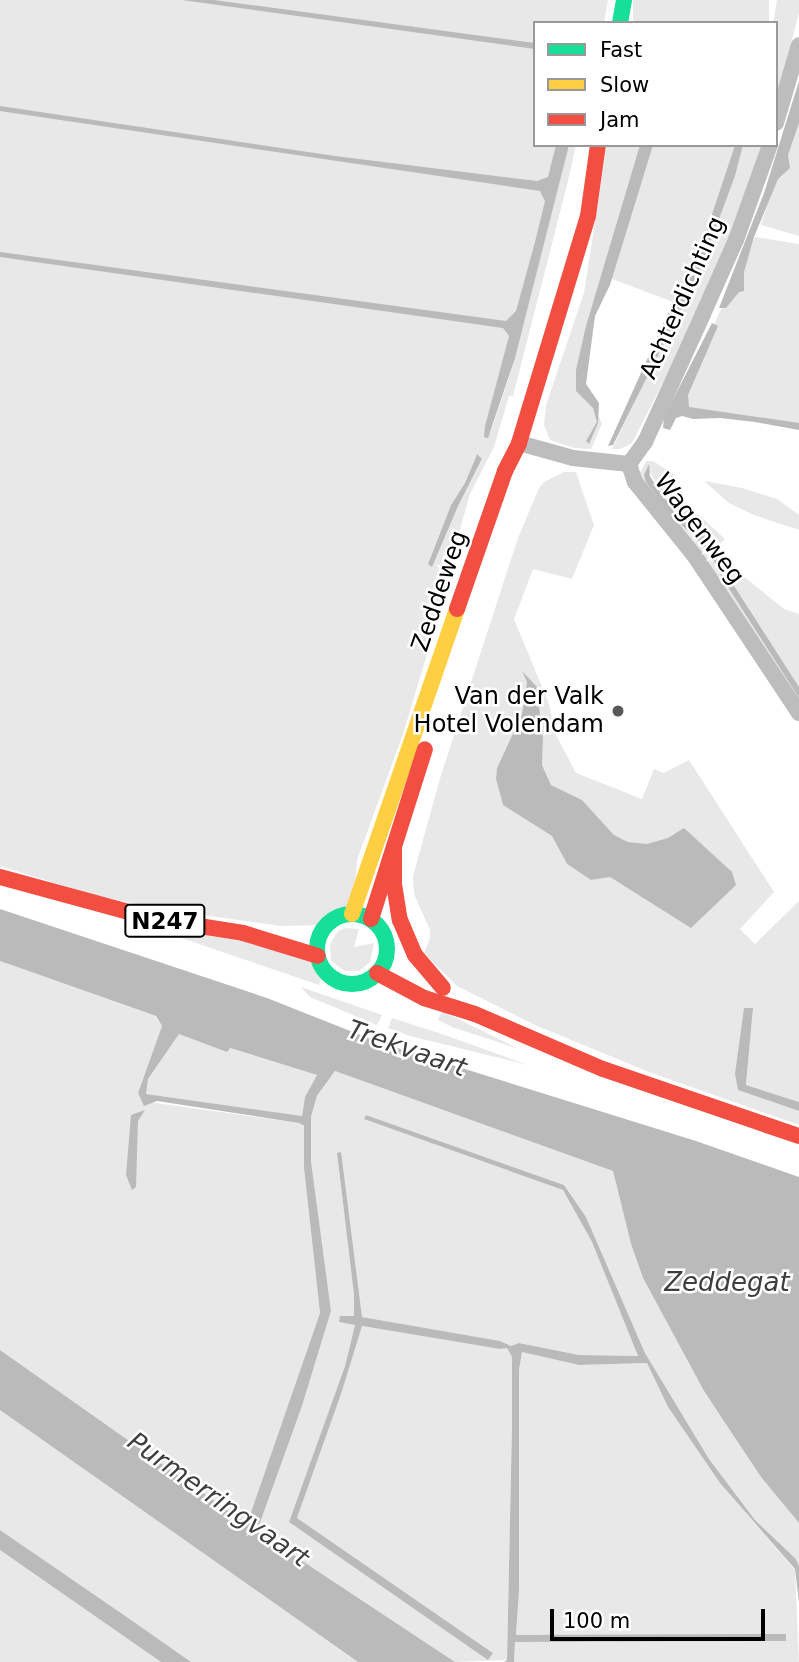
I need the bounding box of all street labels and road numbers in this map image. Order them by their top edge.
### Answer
street label: Achterdichting [634,212,732,384]
street label: Wagenweg [648,468,750,590]
street label: Zeddeweg [406,527,474,655]
road number: N247 [123,902,207,940]

